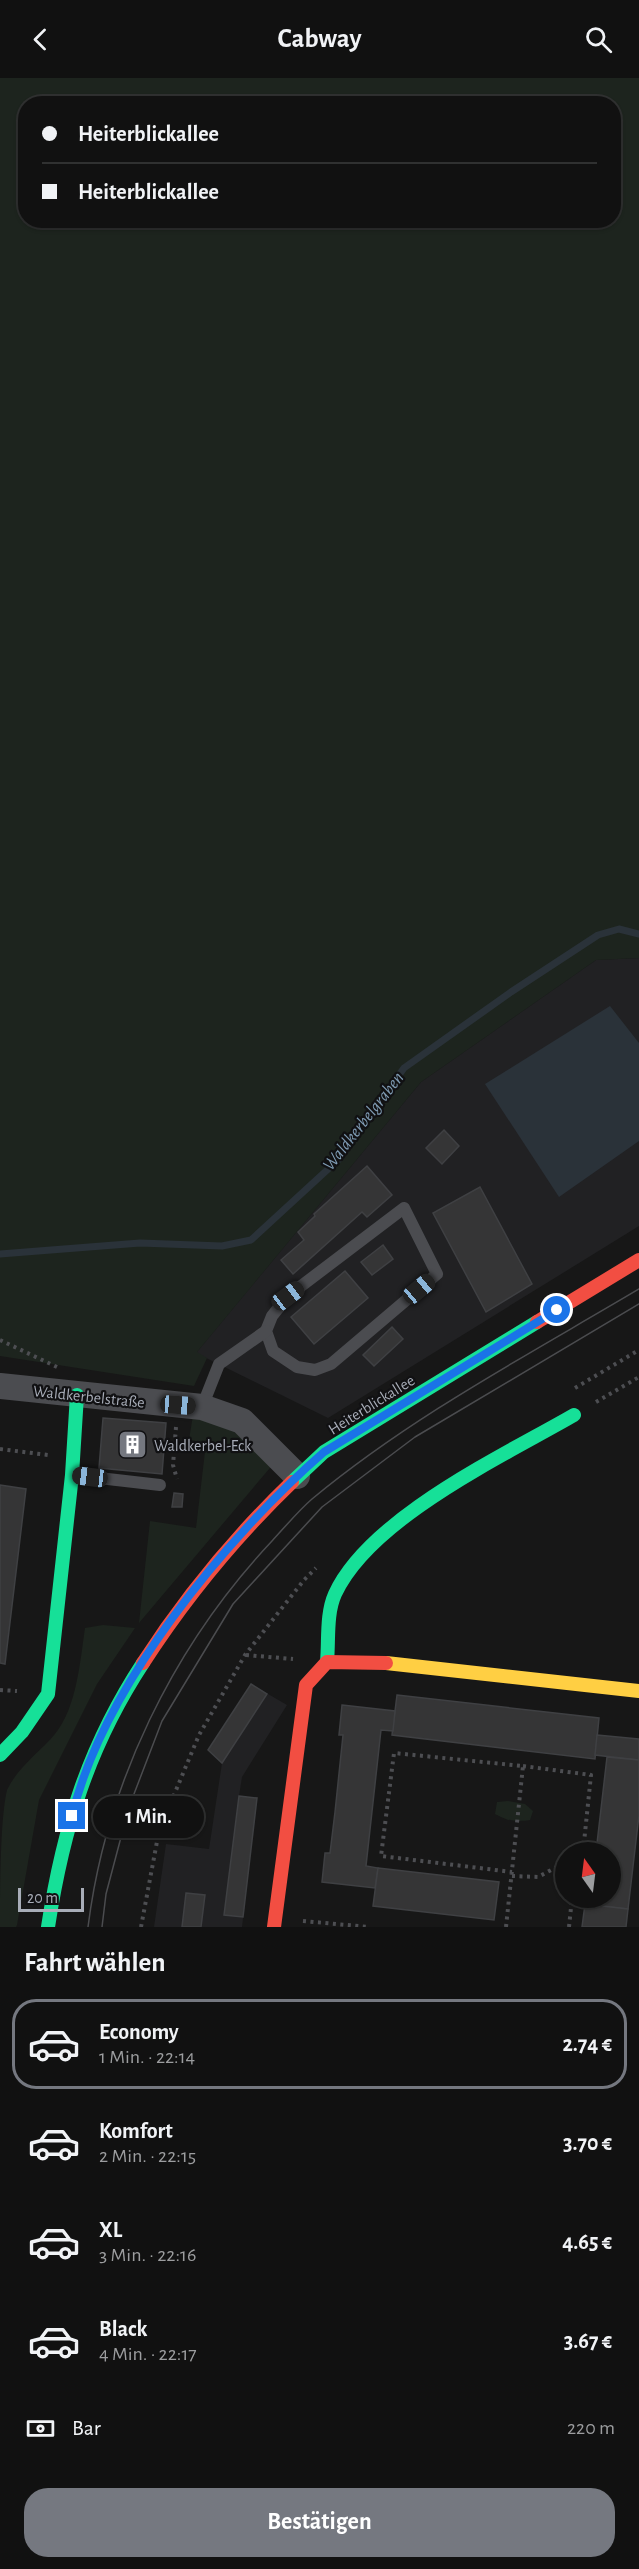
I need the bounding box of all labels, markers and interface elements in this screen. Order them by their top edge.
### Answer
icon: back [24,23,57,56]
icon: search [582,23,615,56]
text: Cabway [277,25,362,52]
text: Heiterblickallee [78,123,219,145]
text: Heiterblickallee [78,181,219,203]
water label: Waldkerbelgraben [320,1069,408,1174]
car [399,1271,439,1307]
car [268,1278,308,1314]
route start [543,1296,570,1323]
street label: Heiterblickallee [326,1372,418,1438]
street label: Waldkerbelstraße [32,1383,145,1411]
car [159,1395,197,1415]
building icon: Waldkerbel-Eck [117,1429,149,1461]
place label: Waldkerbel-Eck [154,1438,252,1454]
car [71,1466,109,1488]
callout: 1 Min. [93,1795,204,1837]
route end [58,1802,85,1829]
text: 1 Min. [125,1807,172,1827]
north arrow [555,1842,621,1908]
map controls [555,1842,621,1908]
scale bar [18,1885,84,1912]
text: 20 m [27,1890,58,1906]
text: Fahrt wählen [24,1949,166,1976]
icon: car [27,2017,81,2071]
text: Economy [99,2021,179,2043]
text: 2.74 € [562,2033,612,2055]
text: 1 Min. · 22:14 [99,2047,195,2067]
icon: car [27,2116,81,2170]
text: Komfort [99,2120,173,2142]
text: 3.70 € [563,2132,612,2154]
text: 2 Min. · 22:15 [99,2146,196,2166]
icon: car [27,2215,81,2269]
text: XL [99,2219,122,2241]
text: 4.65 € [562,2231,612,2253]
text: 3 Min. · 22:16 [99,2245,196,2265]
icon: car [27,2314,81,2368]
text: Black [99,2318,147,2340]
text: 3.67 € [564,2330,612,2352]
text: 4 Min. · 22:17 [99,2344,197,2364]
icon: cash [24,2412,57,2445]
text: Bar [72,2417,101,2439]
text: 220 m [567,2418,615,2438]
button: Bestätigen [24,2488,615,2557]

